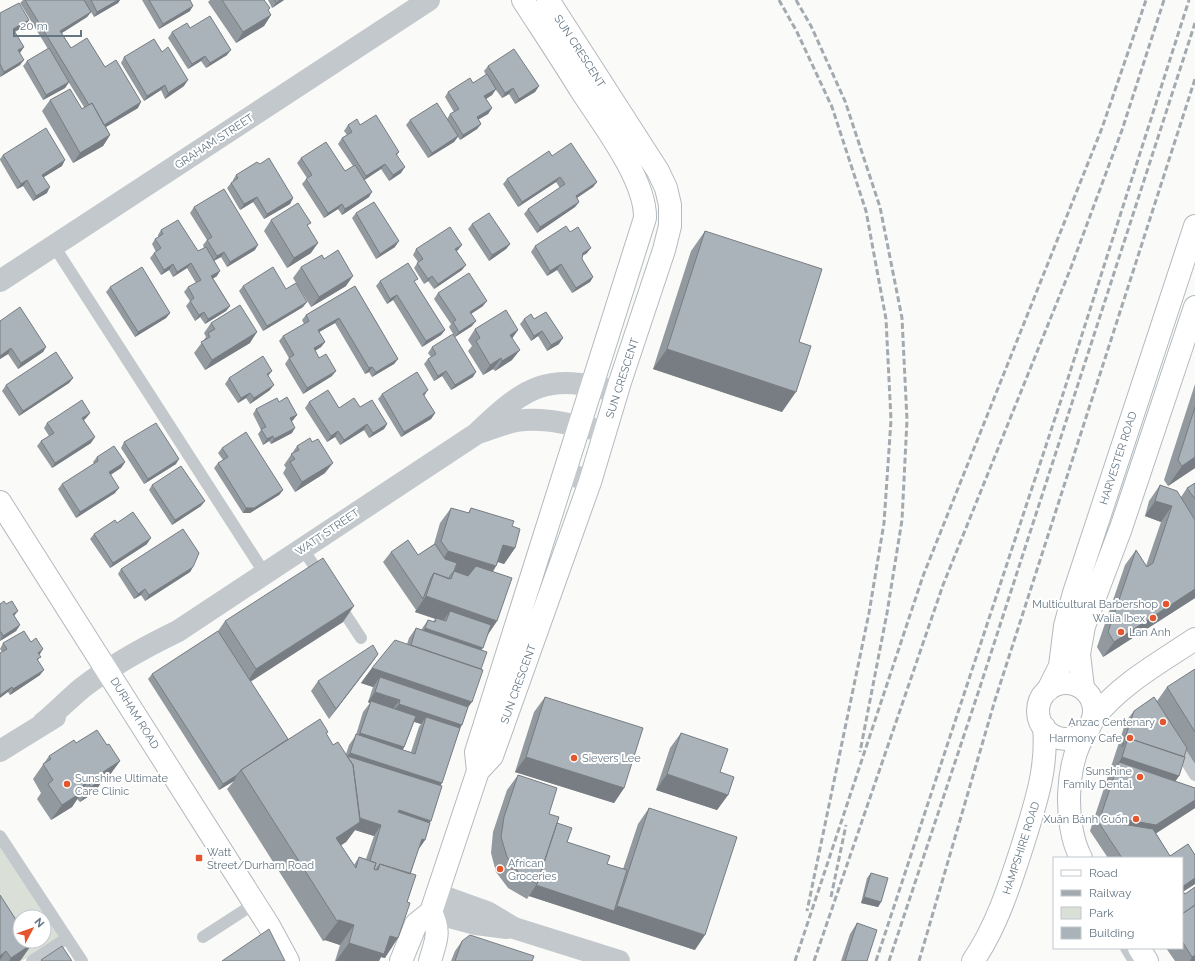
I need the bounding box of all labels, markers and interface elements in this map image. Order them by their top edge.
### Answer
scale bar [14,12,81,38]
street label: SUN CRESCENT [551,13,608,90]
text: 20 m [20,19,48,33]
street label: GRAHAM STREET [173,111,256,172]
street label: SUN CRESCENT [603,336,642,420]
street label: HARVESTER ROAD [1097,410,1140,506]
street label: WATT STREET [293,506,362,559]
place label: Multicultural Barbershop [1032,598,1158,611]
marker: Multicultural Barbershop [1161,599,1171,609]
place label: Walia Ibex [1093,612,1145,625]
marker: Walia Ibex [1148,613,1158,623]
place label: Lan Anh [1129,626,1171,639]
marker: Lan Anh [1116,627,1126,637]
street label: SUN CRESCENT [498,642,539,726]
street label: DURHAM ROAD [107,675,162,752]
place label: Anzac Centenary [1068,716,1155,729]
marker: Anzac Centenary [1158,717,1168,727]
place label: Harmony Cafe [1049,732,1123,745]
marker: Harmony Cafe [1125,733,1135,743]
place label: Sievers Lee [582,752,641,765]
marker: Sievers Lee [569,753,579,763]
place label: Sunshine Family Dental [1063,765,1133,791]
place label: Sunshine Ultimate Care Clinic [75,772,168,798]
marker: Sunshine Family Dental [1135,772,1145,782]
marker: Sunshine Ultimate Care Clinic [62,779,72,789]
street label: HAMPSHIRE ROAD [1000,800,1043,896]
place label: Xuân Bánh Cuốn [1044,813,1128,826]
marker: Xuân Bánh Cuốn [1131,814,1141,824]
place label: Watt Street/Durham Road [207,846,314,872]
marker: Watt Street/Durham Road [194,853,204,863]
place label: African Groceries [508,857,557,883]
legend [1053,857,1183,949]
marker: African Groceries [495,864,505,874]
text: Road [1089,866,1118,880]
text: Railway [1089,886,1132,900]
text: Park [1089,906,1114,920]
north arrow [12,909,52,949]
text: N [32,915,47,930]
text: Building [1089,926,1135,940]

